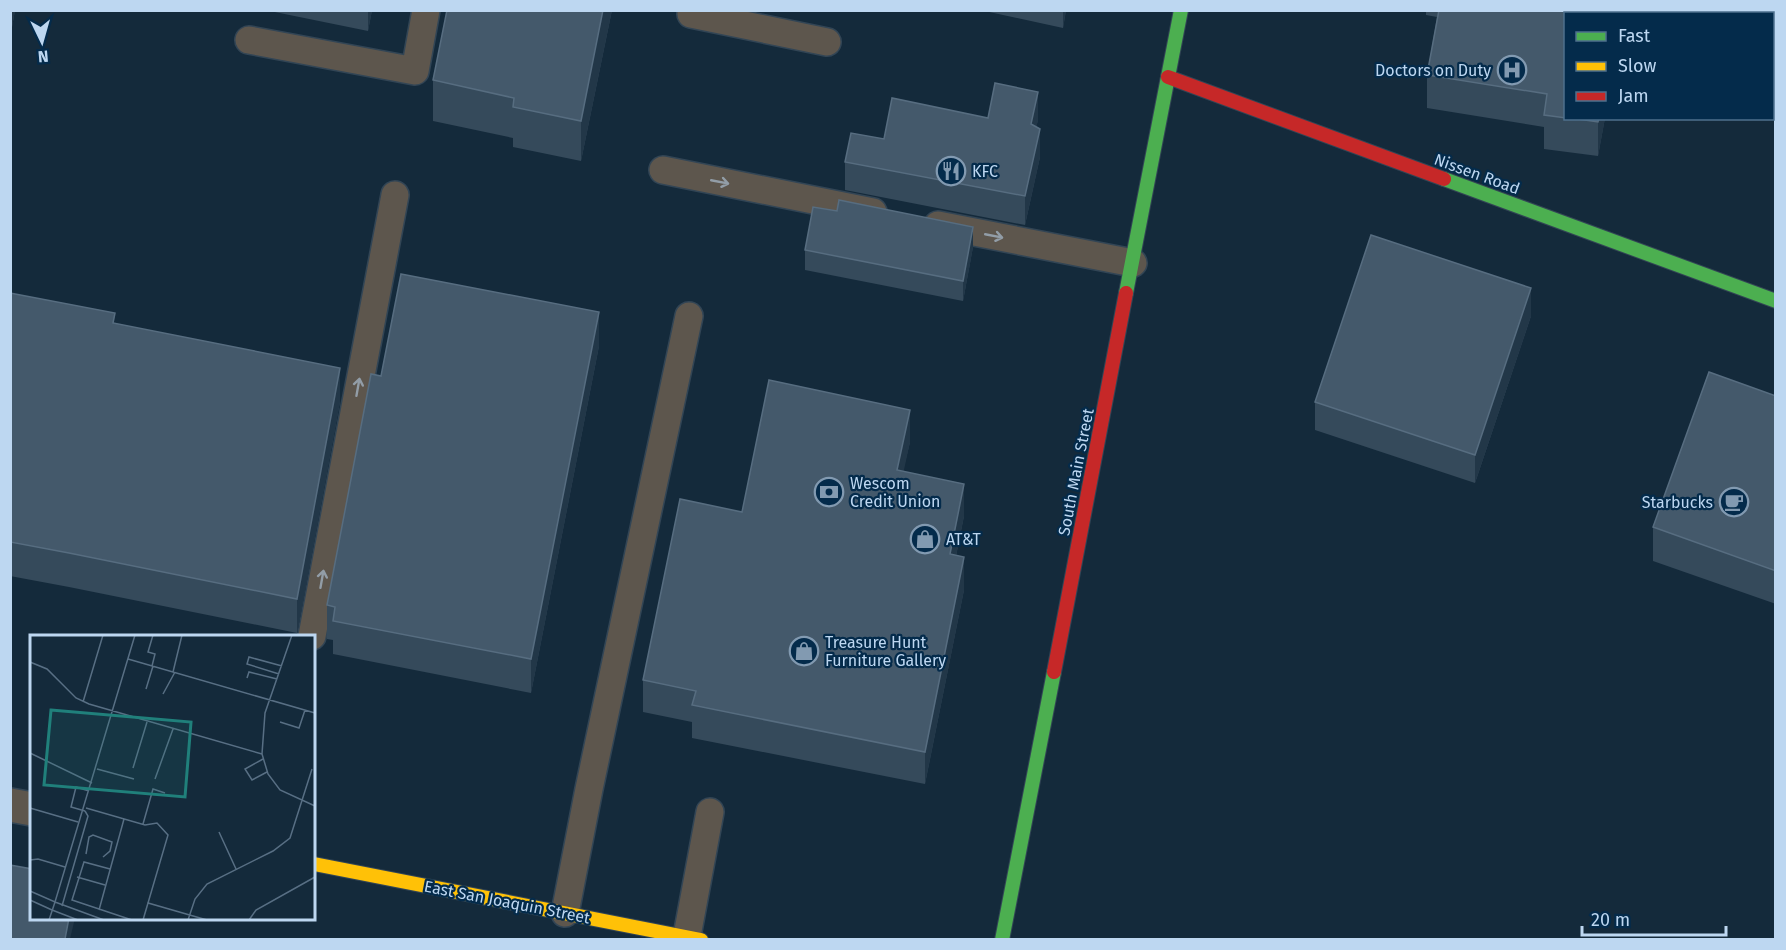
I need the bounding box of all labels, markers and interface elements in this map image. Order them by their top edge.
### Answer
north arrow [12,12,72,72]
legend [1564,12,1774,120]
text: Fast [1618,25,1651,47]
text: N [37,47,49,66]
hospital icon: Doctors on Duty [1496,54,1528,86]
text: Slow [1618,55,1657,77]
place label: Doctors on Duty [1375,61,1491,80]
text: Jam [1618,85,1649,107]
street label: Nissen Road [1432,150,1522,198]
restaurant icon: KFC [935,155,967,187]
place label: KFC [972,162,998,181]
one-way arrow [710,177,729,188]
one-way arrow [983,231,1003,242]
one-way arrow [353,378,364,398]
street label: South Main Street [1054,406,1098,537]
place label: Wescom Credit Union [850,474,940,511]
bank icon: Wescom Credit Union [813,476,845,508]
cafe icon: Starbucks [1718,486,1750,518]
place label: Starbucks [1642,493,1713,512]
shop icon: AT&T [909,523,941,555]
place label: AT&T [946,530,981,549]
one-way arrow [317,570,328,589]
place label: Treasure Hunt Furniture Gallery [825,633,946,670]
inset map [30,635,315,920]
shop icon: Treasure Hunt Furniture Gallery [788,635,820,667]
street label: East San Joaquin Street [422,877,592,927]
scale bar [1582,899,1726,937]
text: 20 m [1591,909,1630,931]

